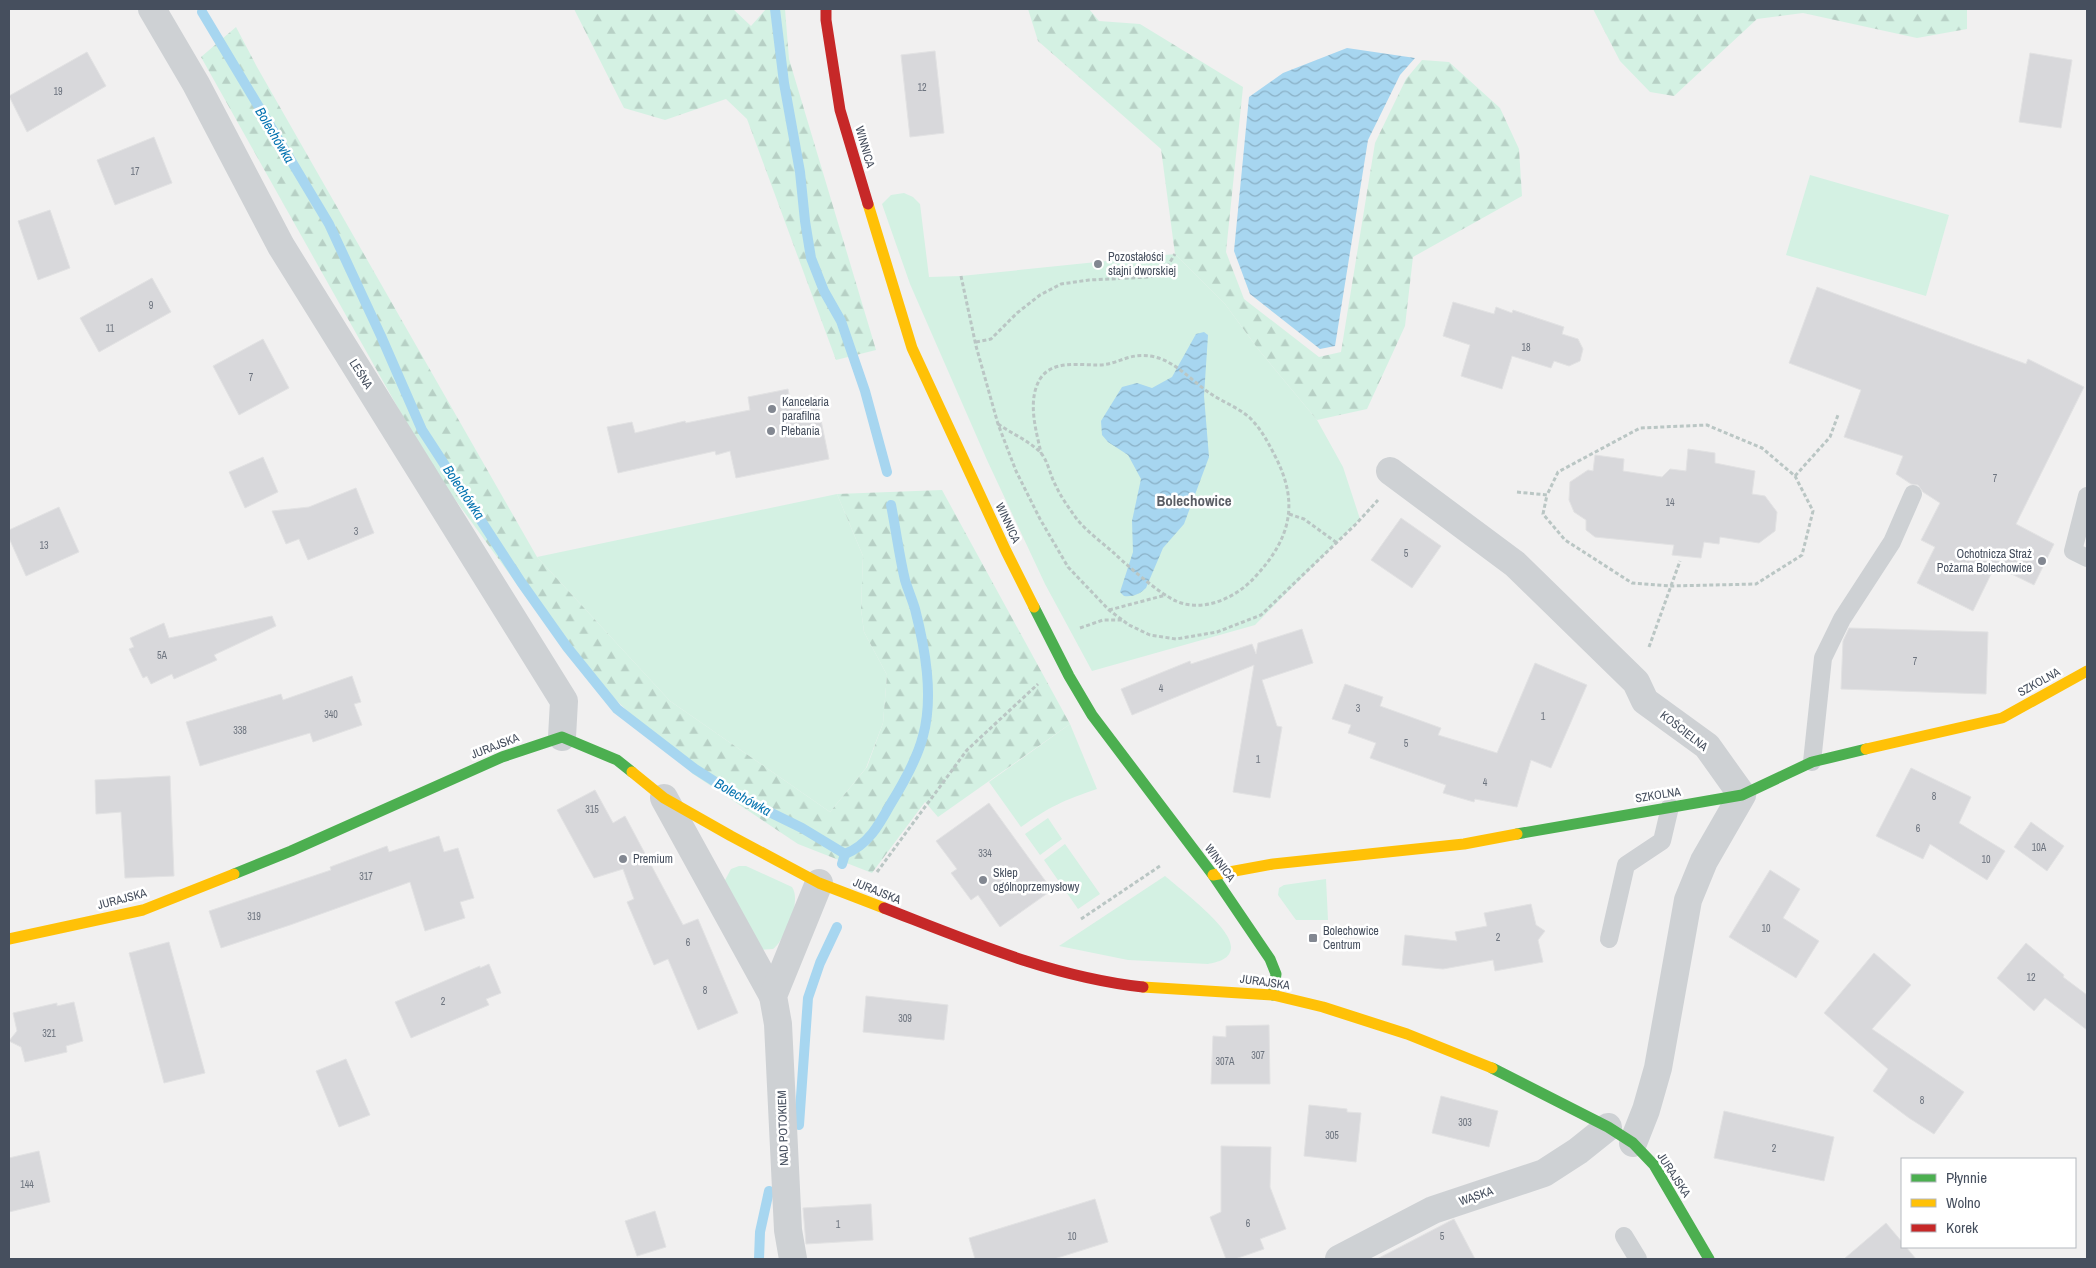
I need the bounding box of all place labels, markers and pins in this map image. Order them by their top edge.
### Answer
place label: Pozostałości stajni dworskiej [1108,249,1176,279]
marker: Pozostałości stajni dworskiej [1092,258,1104,270]
place label: Kancelaria parafilna [782,394,830,424]
marker: Kancelaria parafilna [766,403,778,415]
place label: Plebania [781,423,820,439]
marker: Plebania [765,425,777,437]
place label: Ochotnicza Straż Pożarna Bolechowice [1937,546,2032,576]
marker: Ochotnicza Straż Pożarna Bolechowice [2036,555,2048,567]
place label: Premium [633,851,673,867]
marker: Premium [617,853,629,865]
place label: Sklep ogólnoprzemysłowy [993,865,1079,895]
marker: Sklep ogólnoprzemysłowy [977,874,989,886]
place label: Bolechowice Centrum [1323,923,1379,953]
marker: Bolechowice Centrum [1307,932,1319,944]

